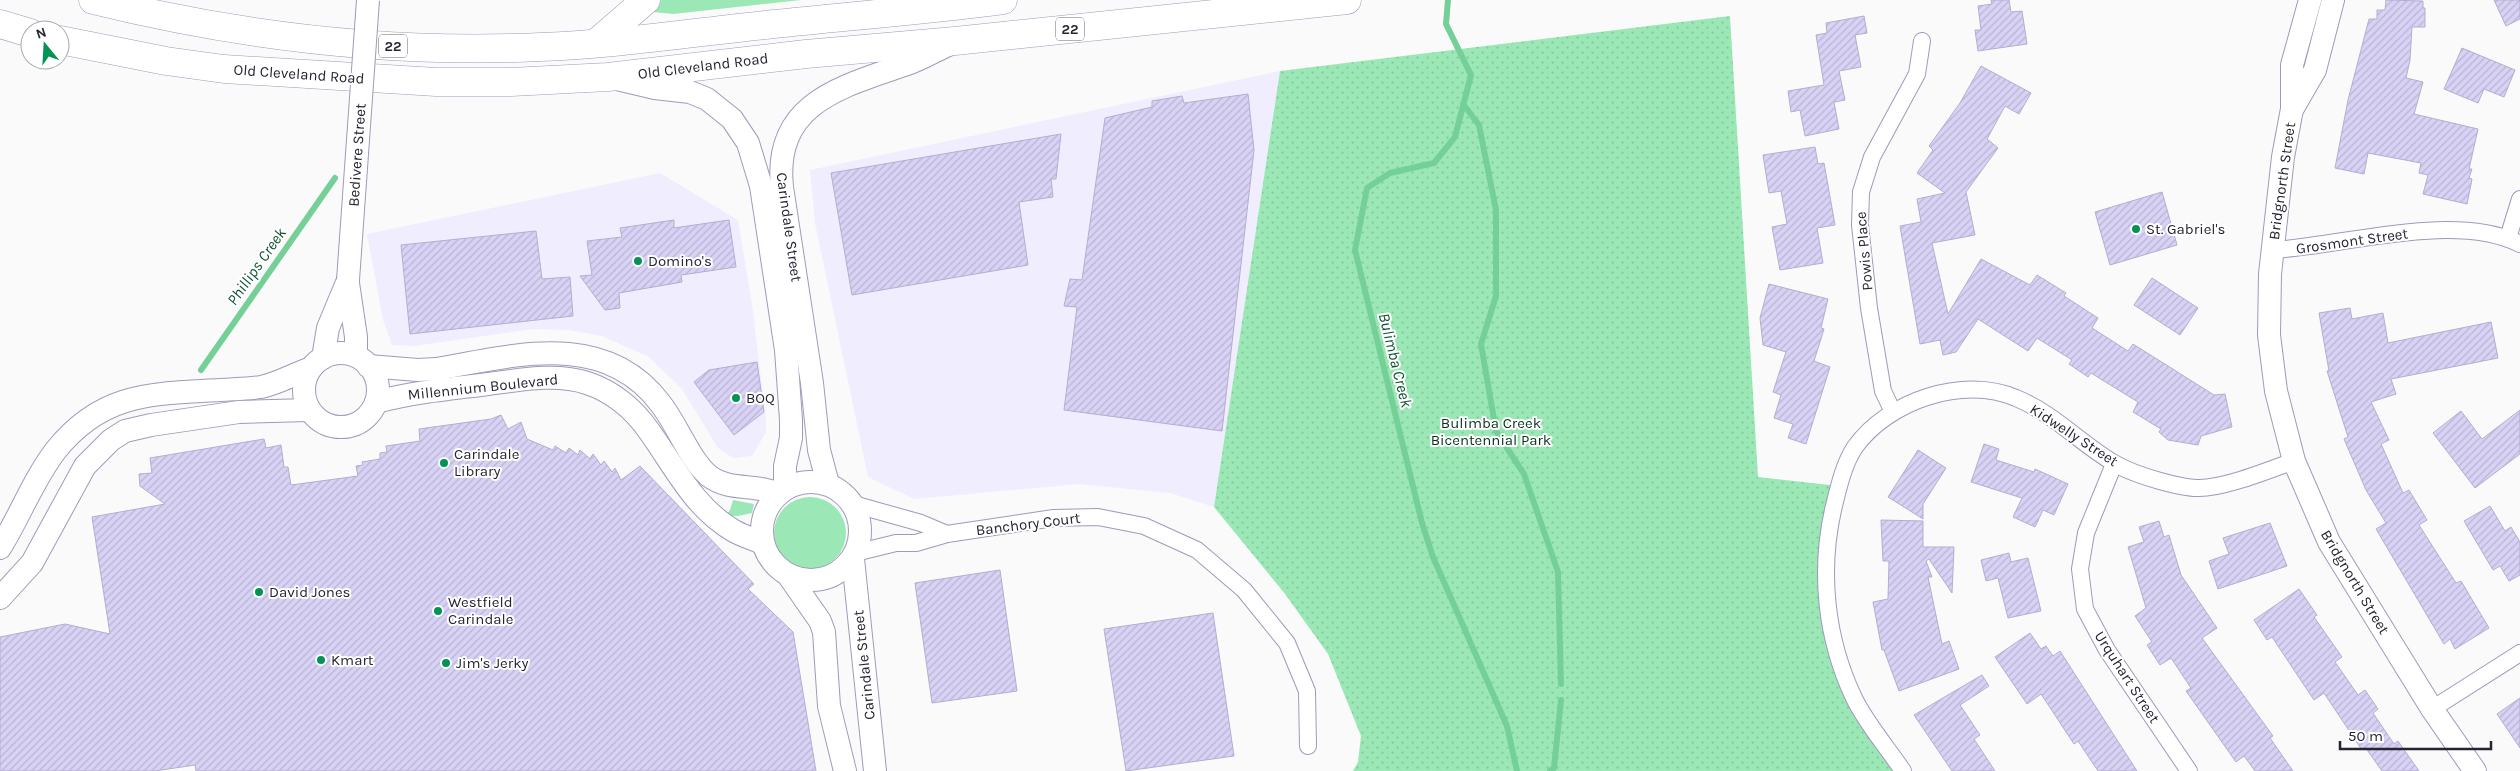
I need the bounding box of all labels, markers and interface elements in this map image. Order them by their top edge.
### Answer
road number: 22 [1056,18,1084,40]
north arrow [20,20,70,70]
text: N [34,23,49,43]
road number: 22 [379,34,407,58]
street label: Old Cleveland Road [637,49,769,83]
street label: Old Cleveland Road [233,60,365,88]
street label: Bedivere Street [344,102,370,207]
street label: Bridgnorth Street [2265,121,2299,241]
street label: Carindale Street [772,171,806,283]
street label: Powis Place [1852,211,1876,291]
place label: St. Gabriel's [2146,220,2225,238]
water label: Phillips Creek [223,223,291,309]
marker: St. Gabriel's [2130,223,2142,235]
street label: Grosmont Street [2295,224,2409,258]
place label: Domino's [648,252,712,270]
marker: Domino's [632,255,644,267]
water label: Bulimba Creek [1375,311,1417,410]
street label: Millennium Boulevard [407,370,559,404]
place label: BOQ [746,389,775,407]
marker: BOQ [730,392,742,404]
street label: Kidwelly Street [2027,400,2122,470]
park label: Bulimba Creek Bicentennial Park [1431,414,1551,449]
place label: Carindale Library [454,445,519,480]
marker: Carindale Library [438,457,450,469]
street label: Banchory Court [975,509,1082,539]
street label: Bridgnorth Street [2317,527,2393,638]
place label: David Jones [269,583,351,601]
marker: David Jones [253,586,265,598]
place label: Westfield Carindale [448,593,513,628]
marker: Westfield Carindale [432,605,444,617]
street label: Carindale Street [849,609,879,721]
street label: Urquhart Street [2091,628,2164,727]
place label: Kmart [331,651,374,669]
marker: Kmart [315,654,327,666]
place label: Jim's Jerky [456,654,528,672]
marker: Jim's Jerky [440,657,452,669]
scale bar [2340,718,2491,750]
text: 50 m [2348,727,2383,745]

